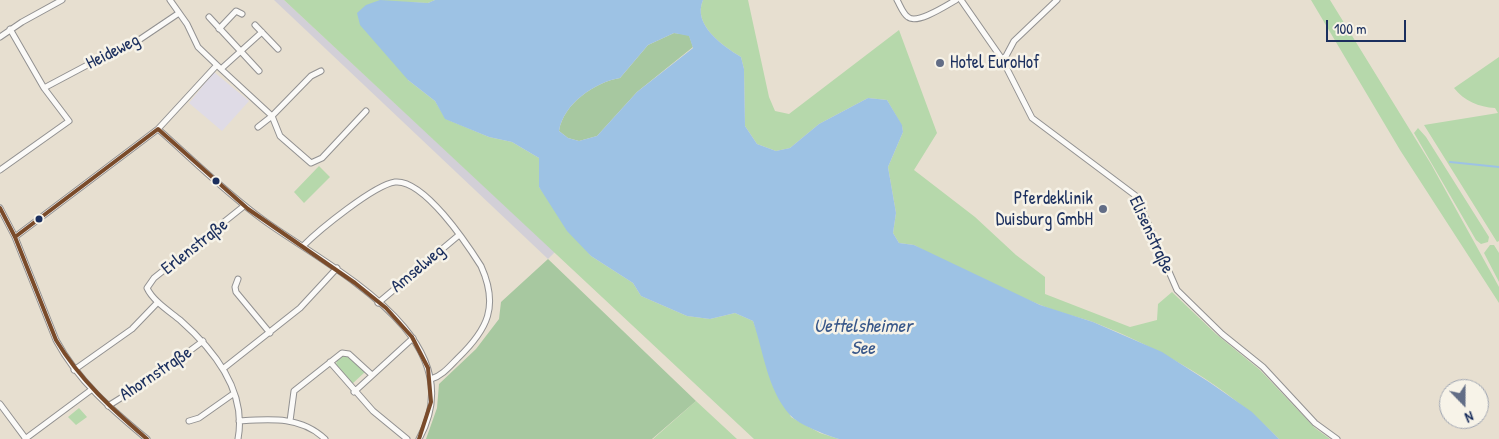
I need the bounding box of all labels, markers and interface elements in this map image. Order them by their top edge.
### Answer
scale bar [1329,10,1409,42]
text: 100 m [1334,18,1367,39]
street label: Heideweg [83,29,143,75]
place label: Hotel EuroHof [950,52,1039,74]
marker: Hotel EuroHof [934,57,946,69]
unlabelled marker [211,176,221,186]
place label: Pferdeklinik Duisburg GmbH [996,188,1093,230]
street label: Elisenstraße [1124,193,1178,277]
marker: Pferdeklinik Duisburg GmbH [1097,203,1109,215]
unlabelled marker [34,214,44,224]
street label: Erlenstraße [157,214,233,280]
street label: Amselweg [387,240,449,298]
water label: Uettelsheimer See [814,316,912,360]
street label: Ahornstraße [116,342,196,406]
north arrow [1439,379,1489,429]
text: N [1462,407,1476,428]

